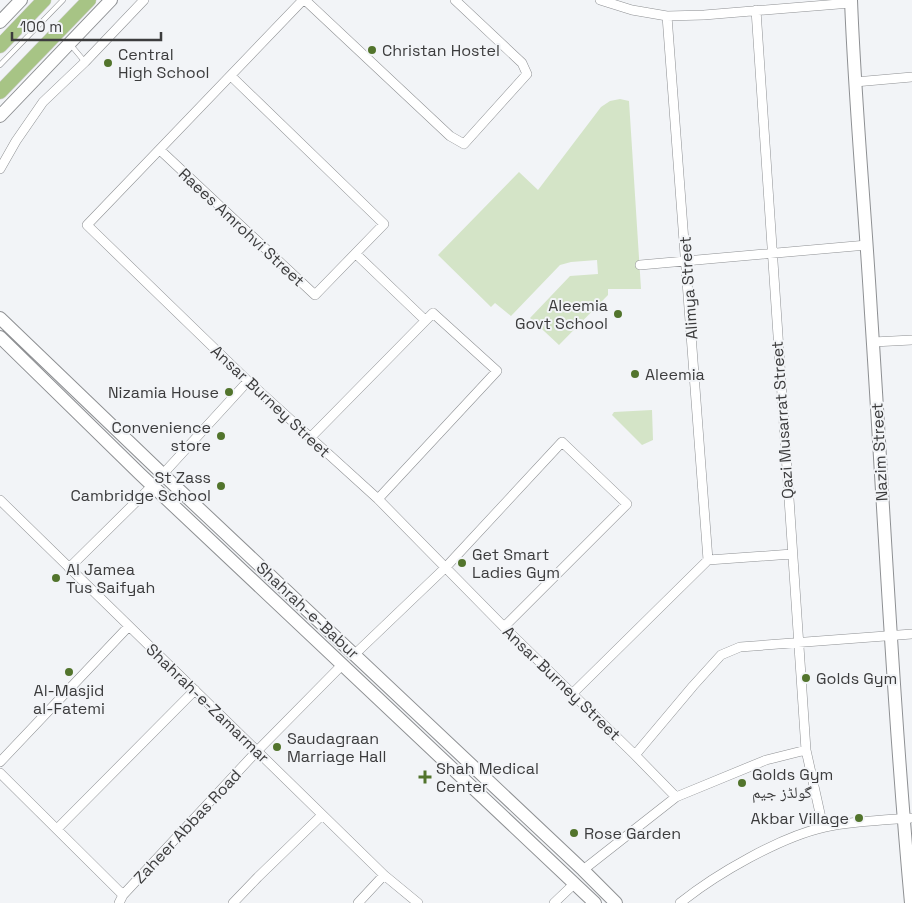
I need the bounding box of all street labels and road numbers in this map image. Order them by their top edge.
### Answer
street label: Raees Amrohvi Street [174,163,309,291]
street label: Alimya Street [674,236,703,340]
street label: Ansar Burney Street [206,340,335,462]
street label: Qazi Musarrat Street [767,340,798,500]
street label: Nazim Street [866,402,893,502]
street label: Shahrah-e-Babur [252,557,364,664]
street label: Ansar Burney Street [498,622,625,745]
street label: Shahrah-e-Zamarmar [142,639,274,768]
street label: Zaheer Abbas Road [129,765,246,888]

